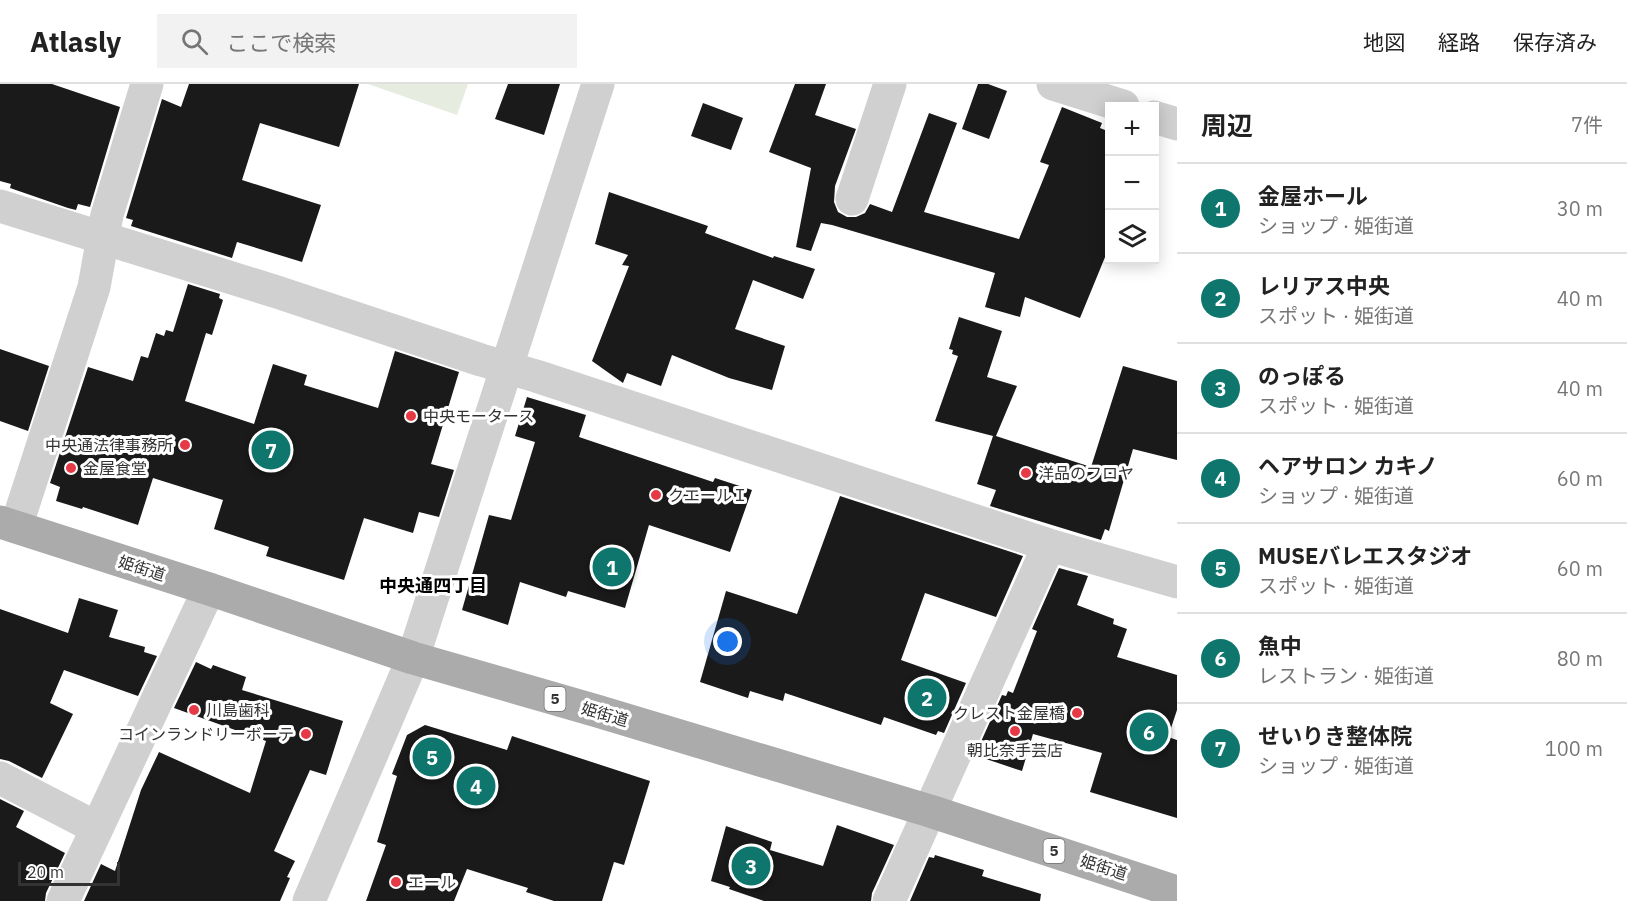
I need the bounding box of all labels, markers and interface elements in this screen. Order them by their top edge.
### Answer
search box [157,14,577,68]
text: Atlasly [30,23,121,60]
icon: search [178,25,211,58]
text: ここで検索 [226,28,336,57]
text: 地図 [1363,28,1405,56]
text: 経路 [1438,28,1480,56]
text: 保存済み [1513,28,1597,56]
map controls [1105,102,1159,264]
button: + [1105,102,1159,156]
text: 周辺 [1201,108,1253,142]
text: 7件 [1571,111,1603,138]
button: − [1105,156,1159,210]
text: 金屋ホール [1258,181,1368,210]
text: 1 [1215,195,1227,222]
text: 30 m [1557,195,1603,222]
button: layers [1105,210,1159,264]
text: ショップ · 姫街道 [1258,212,1414,239]
text: レリアス中央 [1258,271,1390,300]
text: 2 [1215,285,1227,312]
text: 40 m [1557,285,1603,312]
text: スポット · 姫街道 [1258,302,1414,329]
text: のっぽる [1258,361,1346,390]
text: 3 [1215,375,1227,402]
text: 40 m [1557,375,1603,402]
text: スポット · 姫街道 [1258,392,1414,419]
place label: 中央モータース [423,406,534,426]
marker: 中央モータース [404,409,418,423]
pin: 7 [252,428,290,472]
place label: 中央通法律事務所 [45,435,173,455]
marker: 中央通法律事務所 [178,438,192,452]
text: ヘアサロン カキノ [1258,451,1438,480]
place label: 金屋食堂 [83,458,147,478]
marker: 金屋食堂 [64,461,78,475]
place label: 洋品のフロヤ [1038,463,1134,483]
text: 4 [1215,465,1227,492]
text: 60 m [1557,465,1603,492]
marker: 洋品のフロヤ [1019,466,1033,480]
text: ショップ · 姫街道 [1258,482,1414,509]
place label: クエールＩ [668,485,748,505]
marker: クエールＩ [649,488,663,502]
text: MUSEバレエスタジオ [1258,541,1472,570]
pin: 1 [592,544,632,590]
street label: 姫街道 [116,551,168,585]
text: 5 [1215,555,1227,582]
text: 60 m [1557,555,1603,582]
text: スポット · 姫街道 [1258,572,1414,599]
district label: 中央通四丁目 [379,574,487,597]
your location [713,627,742,656]
text: 魚中 [1258,631,1302,660]
text: 6 [1215,645,1227,672]
text: 80 m [1557,645,1603,672]
text: レストラン · 姫街道 [1258,662,1434,689]
pin: 2 [908,676,946,720]
road number: 5 [544,687,566,711]
street label: 姫街道 [579,697,631,731]
place label: 川島歯科 [206,700,270,720]
marker: 川島歯科 [187,703,201,717]
place label: クレスト金屋橋 [953,703,1065,723]
marker: クレスト金屋橋 [1070,706,1084,720]
pin: 6 [1130,710,1168,754]
text: せいりき整体院 [1258,721,1412,750]
place label: コインランドリーボーテ [118,724,294,744]
marker: 朝比奈手芸店 [1008,724,1022,738]
marker: コインランドリーボーテ [299,727,313,741]
pin: 5 [412,734,452,780]
text: 7 [1215,735,1227,762]
text: 100 m [1545,735,1603,762]
place label: 朝比奈手芸店 [967,740,1063,760]
text: ショップ · 姫街道 [1258,752,1414,779]
pin: 4 [456,764,496,808]
road number: 5 [1044,839,1064,863]
pin: 3 [732,844,771,888]
street label: 姫街道 [1078,850,1130,884]
scale bar [18,859,120,886]
text: 20 m [27,862,64,882]
place label: エール [408,872,456,892]
marker: エール [389,875,403,889]

